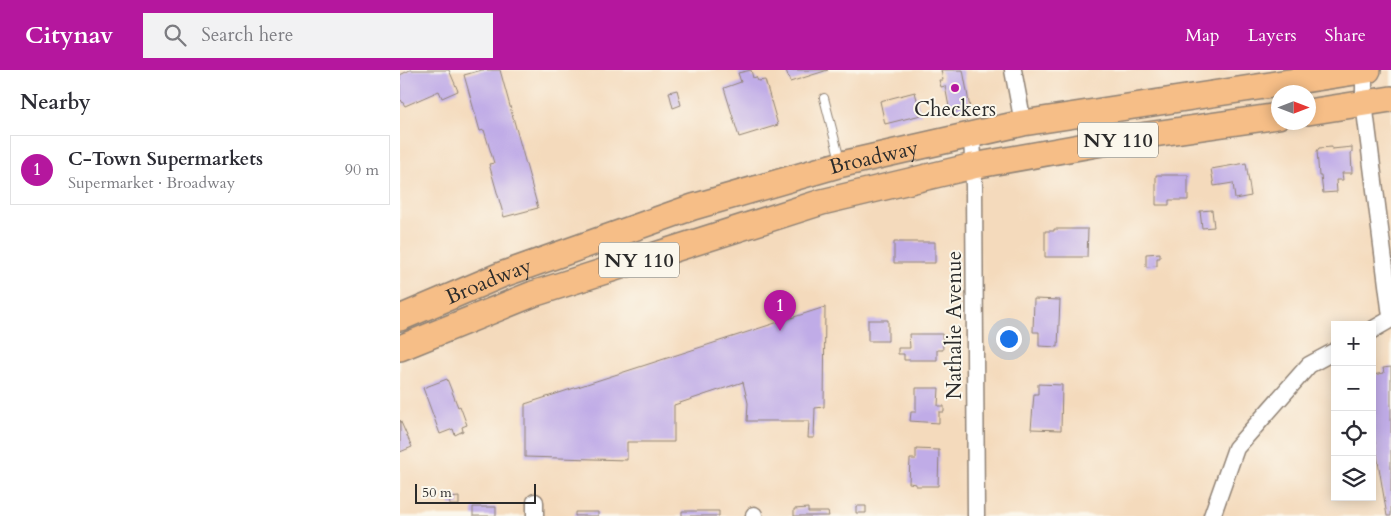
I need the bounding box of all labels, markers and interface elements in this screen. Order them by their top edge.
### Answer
search box [143,13,493,58]
text: Citynav [25,19,113,52]
icon: search [161,21,189,49]
text: Search here [201,22,293,48]
text: Map [1185,23,1220,48]
text: Layers [1248,23,1297,48]
text: Share [1325,23,1366,48]
marker: Checkers [949,82,961,94]
north arrow [1271,85,1316,130]
text: Nearby [20,88,91,117]
place label: Checkers [914,95,996,124]
road number: NY 110 [1078,122,1158,158]
street label: Broadway [826,133,921,181]
text: C‑Town Supermarkets [68,146,263,172]
text: 1 [33,159,41,181]
text: 90 m [345,159,379,181]
text: Supermarket · Broadway [68,172,235,194]
road number: NY 110 [599,242,679,278]
street label: Broadway [441,251,536,311]
street label: Nathalie Avenue [940,251,969,399]
pin: 1 [764,290,796,331]
map controls [1331,321,1376,501]
button: + [1331,321,1376,366]
your location [996,326,1022,352]
button: − [1331,366,1376,411]
button: locate [1331,411,1376,456]
button: layers [1331,456,1376,501]
scale bar [415,481,536,504]
text: 50 m [422,483,452,502]

